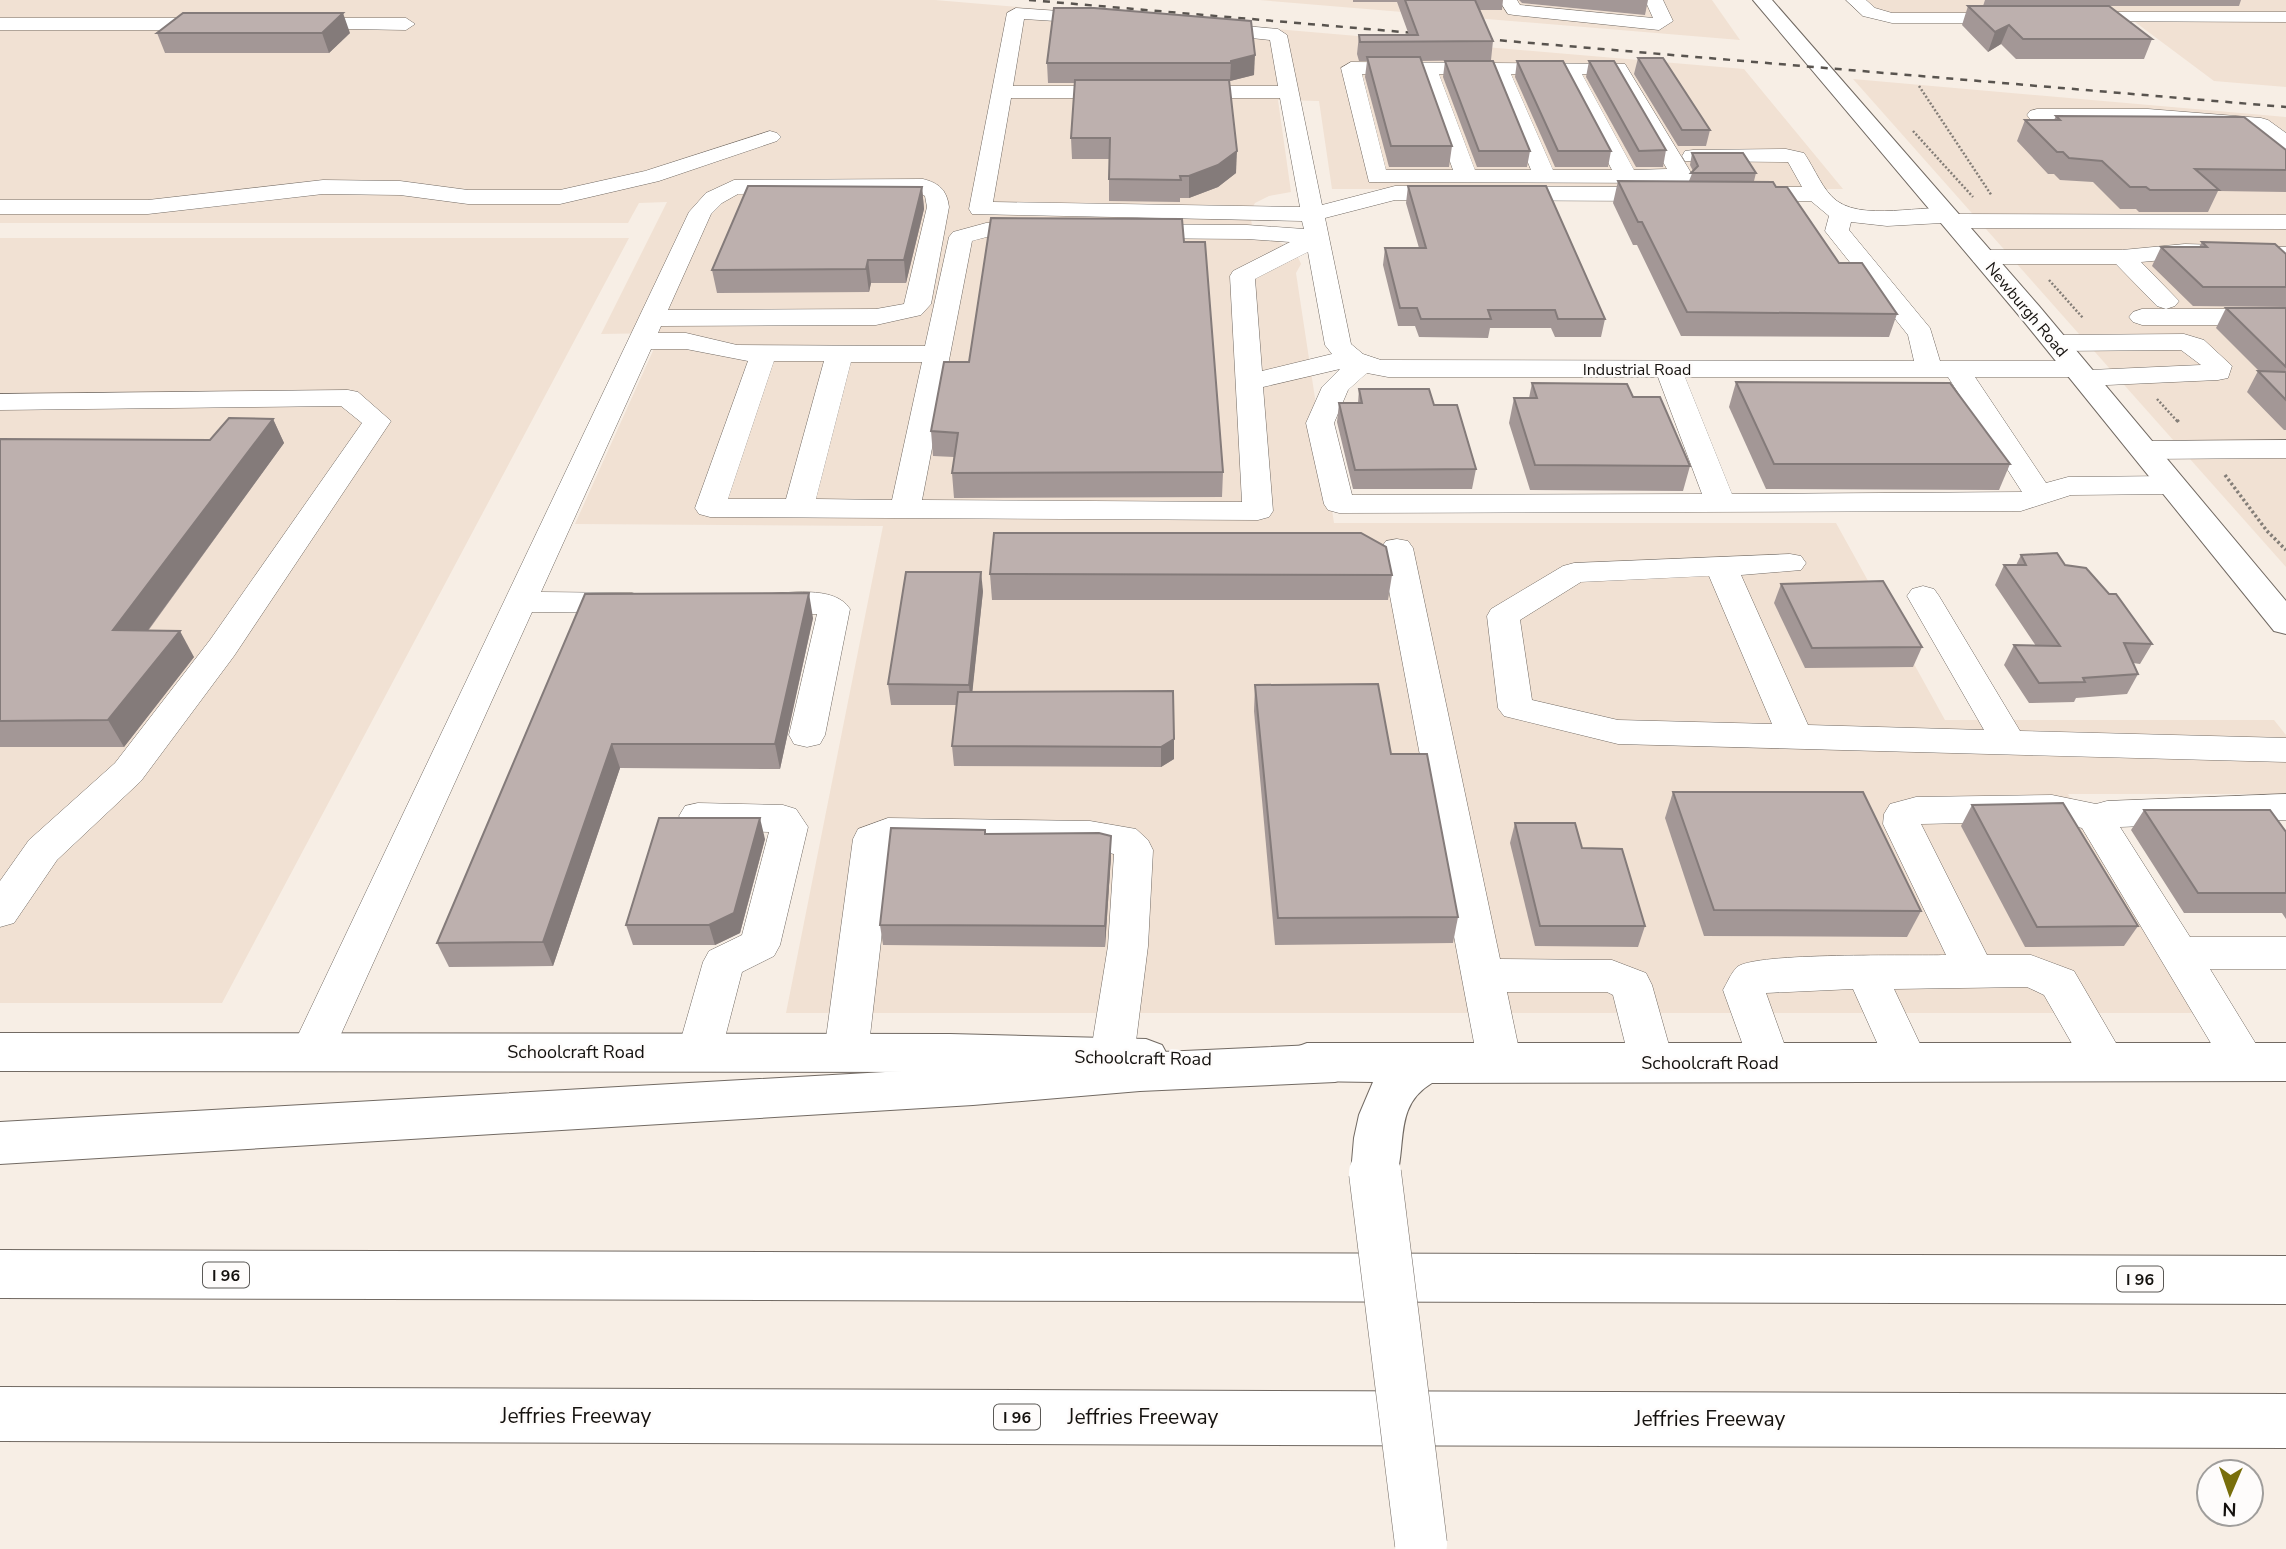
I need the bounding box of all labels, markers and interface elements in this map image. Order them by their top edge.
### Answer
street label: Newburgh Road [1980,258,2072,362]
street label: Industrial Road [1583,359,1691,381]
street label: Schoolcraft Road [507,1040,645,1064]
street label: Schoolcraft Road [1074,1045,1212,1071]
street label: Schoolcraft Road [1641,1051,1779,1075]
road number: I 96 [203,1262,249,1288]
road number: I 96 [2117,1266,2163,1292]
street label: Jeffries Freeway [500,1402,652,1430]
street label: Jeffries Freeway [1067,1403,1219,1431]
road number: I 96 [994,1404,1040,1429]
street label: Jeffries Freeway [1634,1405,1786,1433]
north arrow [2195,1458,2265,1528]
text: N [2222,1496,2237,1522]

